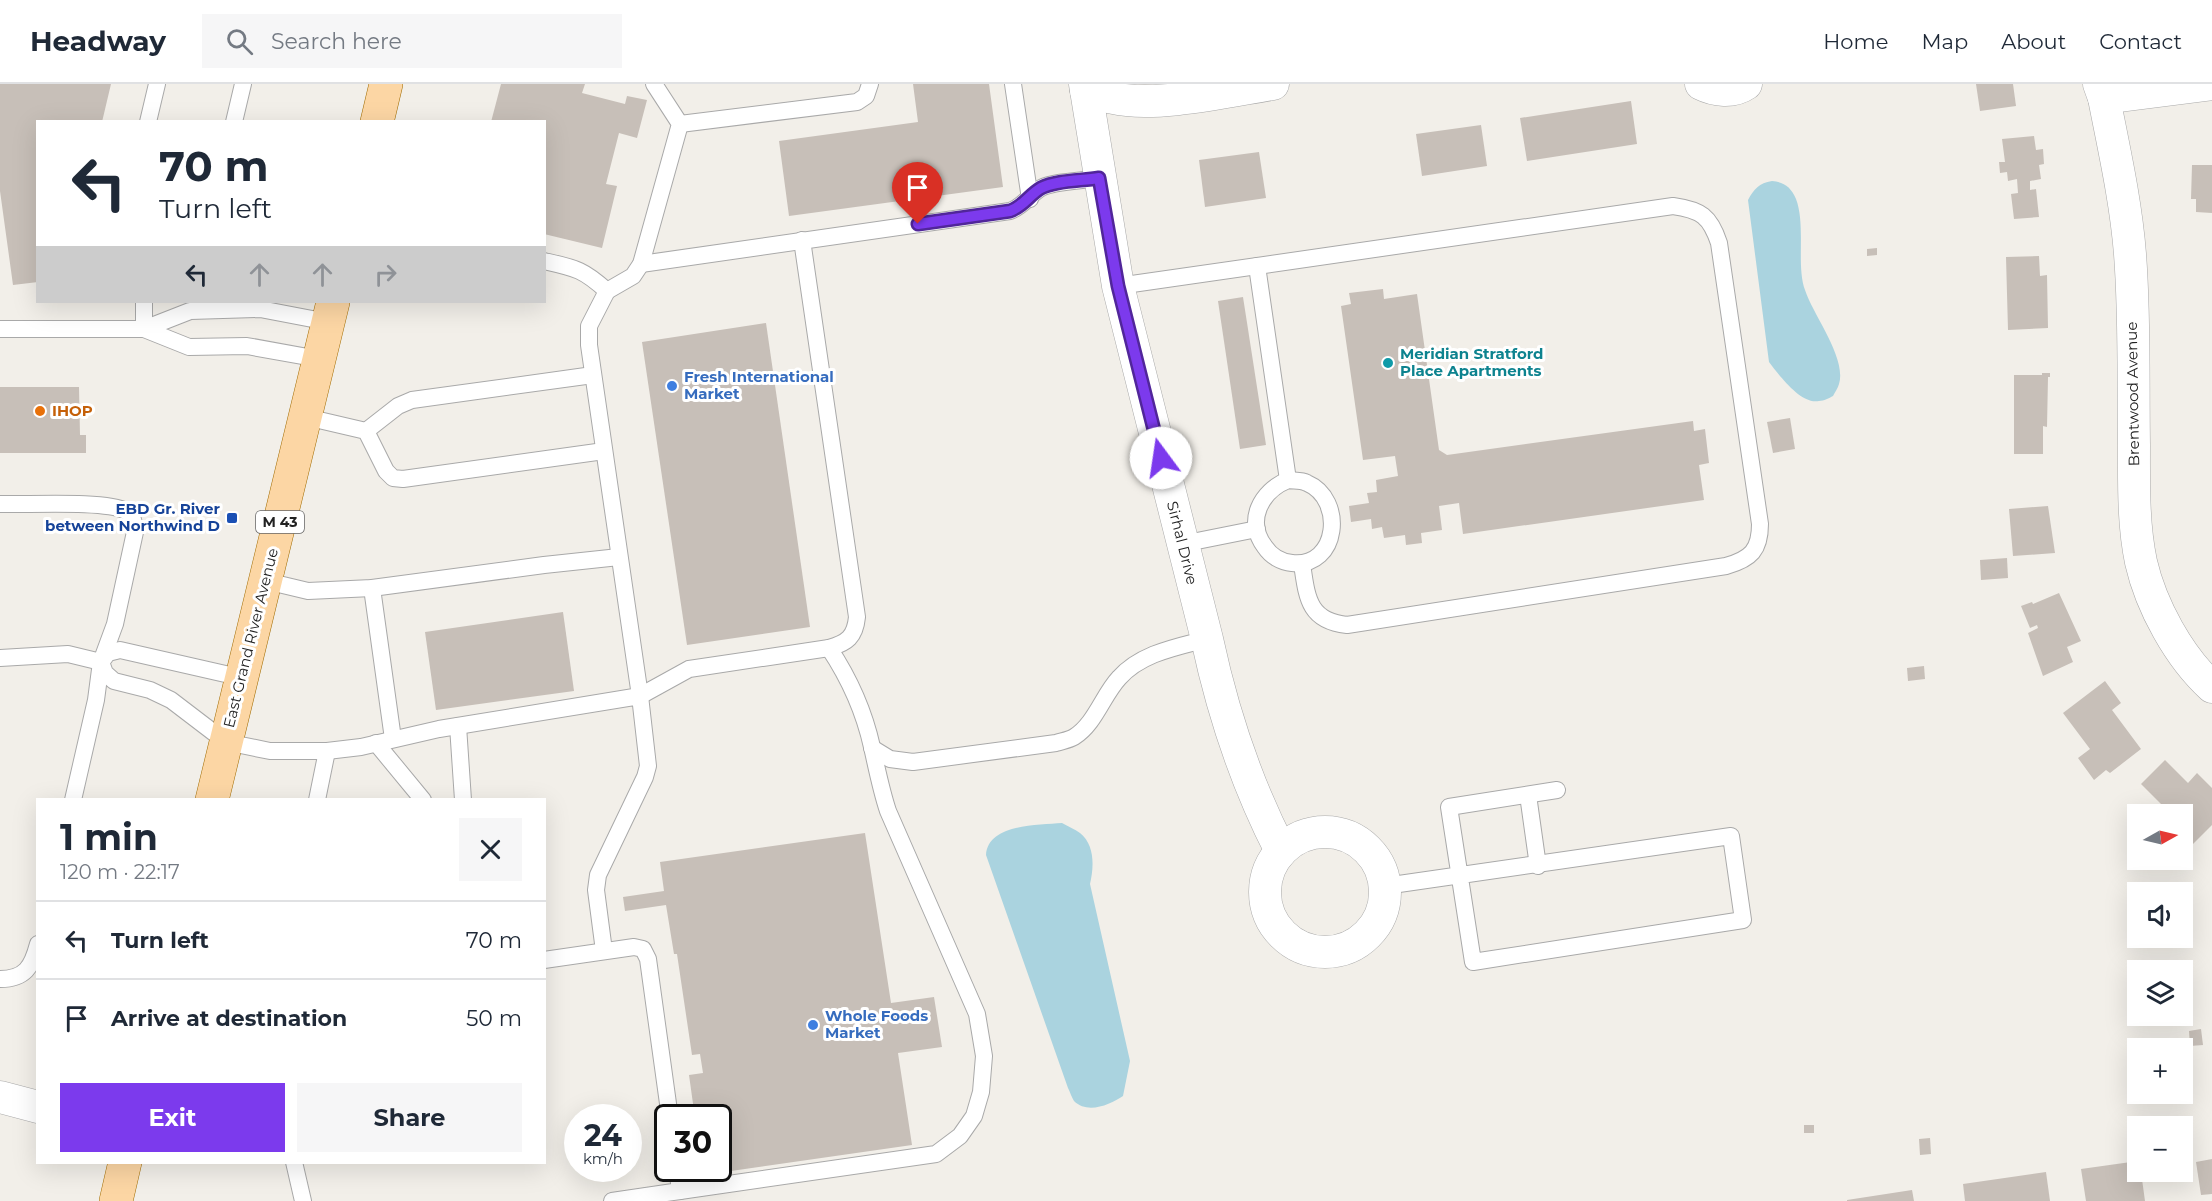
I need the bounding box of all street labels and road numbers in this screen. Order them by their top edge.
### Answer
street label: Brentwood Avenue [2122,321,2143,467]
street label: Sirhal Drive [1163,499,1202,587]
road number: M 43 [256,511,304,533]
street label: East Grand River Avenue [219,546,282,730]

